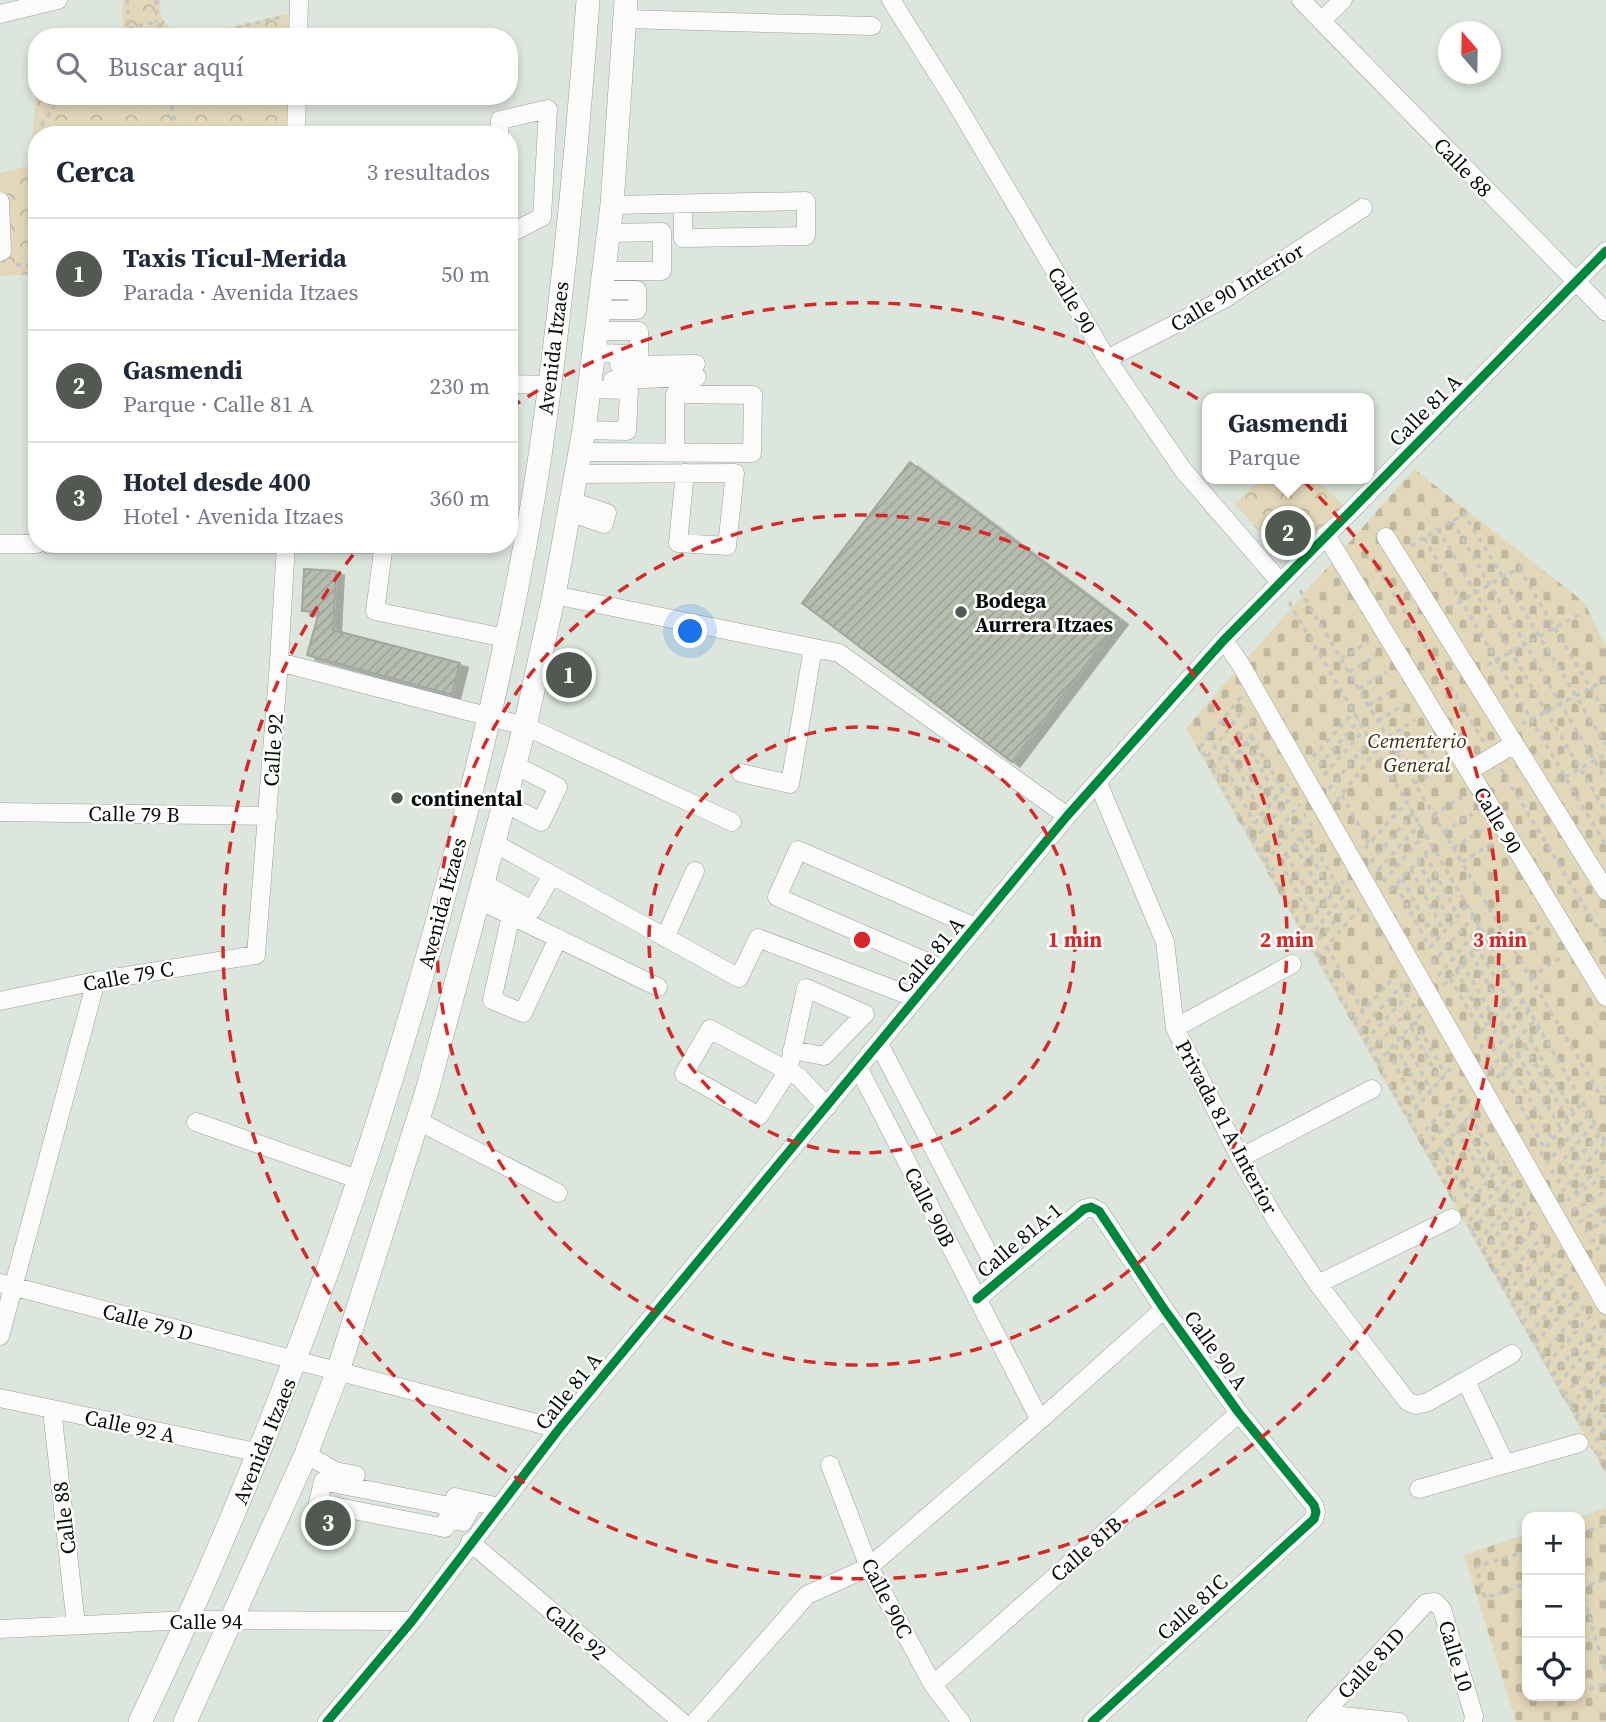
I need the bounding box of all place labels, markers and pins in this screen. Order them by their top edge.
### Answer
pin: 2 [1265,507,1311,559]
place label: Bodega Aurrera Itzaes [975,586,1113,639]
marker: Bodega Aurrera Itzaes [953,604,969,620]
pin: 1 [546,649,592,701]
place label: continental [411,784,523,813]
marker: continental [389,790,405,806]
centre of rings [850,928,874,952]
pin: 3 [305,1497,351,1549]

